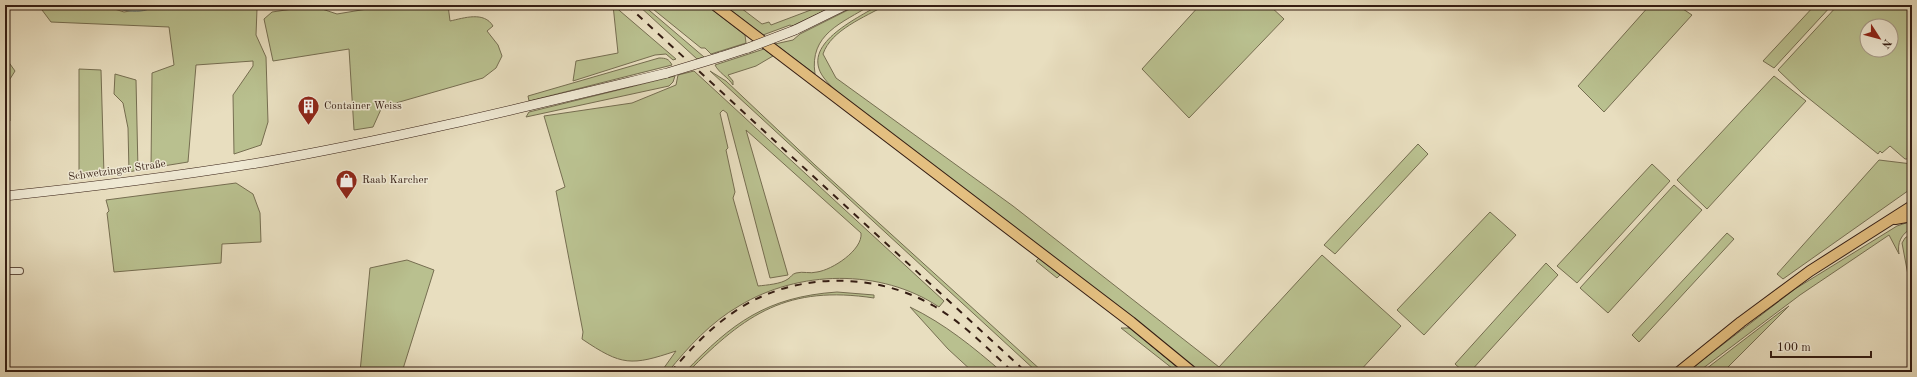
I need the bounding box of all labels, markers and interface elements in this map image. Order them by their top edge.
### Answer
north arrow [1859,18,1899,58]
text: N [1879,36,1893,50]
building icon: Container Weiss [296,93,322,126]
place label: Container Weiss [324,101,402,112]
street label: Schwetzinger Straße [68,159,166,183]
shop icon: Raab Karcher [334,167,360,200]
place label: Raab Karcher [362,175,429,186]
scale bar [1771,333,1871,359]
text: 100 m [1777,342,1811,354]

